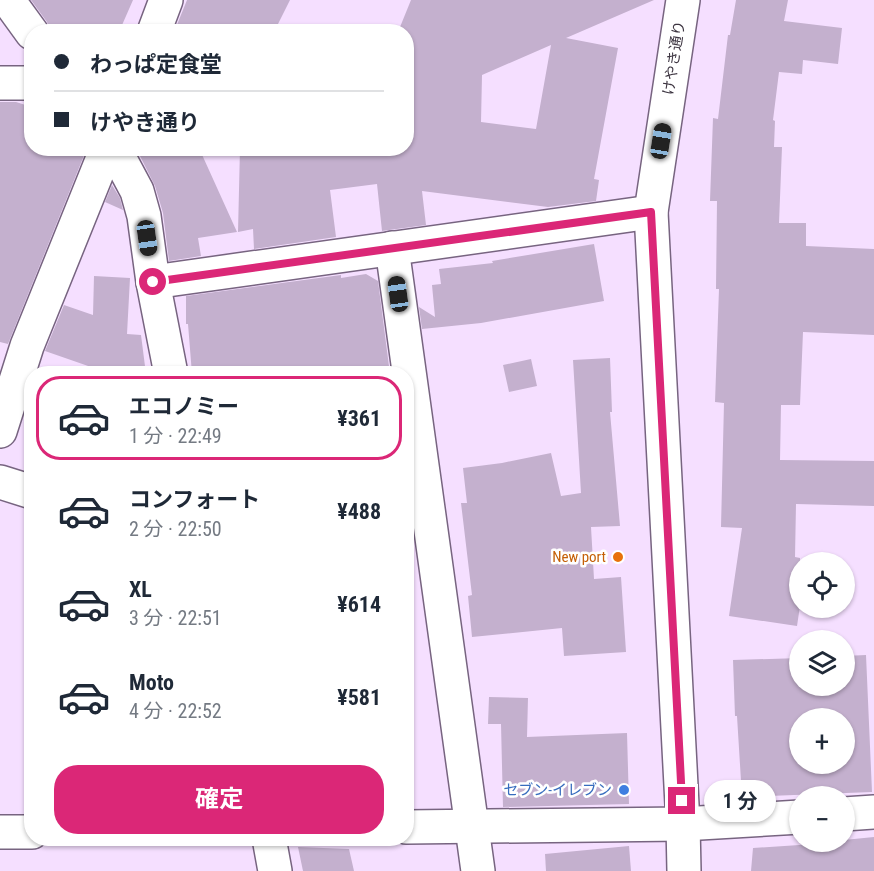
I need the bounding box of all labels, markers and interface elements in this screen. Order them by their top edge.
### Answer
street label: けやき通り [659,20,689,96]
text: わっぱ定食堂 [90,52,222,77]
text: けやき通り [90,110,200,135]
car [649,122,673,160]
car [136,219,158,257]
route start [139,268,166,295]
car [387,275,409,313]
icon: car [57,391,111,445]
text: エコノミー [129,394,239,419]
text: ¥361 [337,406,381,431]
text: 1 分 · 22:49 [129,424,222,448]
icon: car [57,484,111,538]
text: コンフォート [129,487,260,512]
text: ¥488 [337,499,381,524]
text: 2 分 · 22:50 [129,517,222,541]
place label: New port [552,548,606,566]
marker: New port [611,550,625,564]
map controls [789,552,855,852]
button: locate [789,552,855,618]
icon: car [57,577,111,631]
text: XL [129,577,152,602]
text: ¥614 [337,592,381,617]
text: 3 分 · 22:51 [129,606,222,630]
button: layers [789,630,855,696]
icon: car [57,670,111,724]
text: Moto [129,670,174,695]
text: ¥581 [337,685,381,710]
text: 4 分 · 22:52 [129,699,222,723]
button: + [789,708,855,774]
button: 確定 [54,765,384,834]
callout: 1 分 [703,780,775,822]
place label: セブン-イレブン [503,781,612,799]
marker: セブン-イレブン [617,783,631,797]
button: − [789,786,855,852]
route end [668,787,695,814]
text: 1 分 [723,789,757,813]

